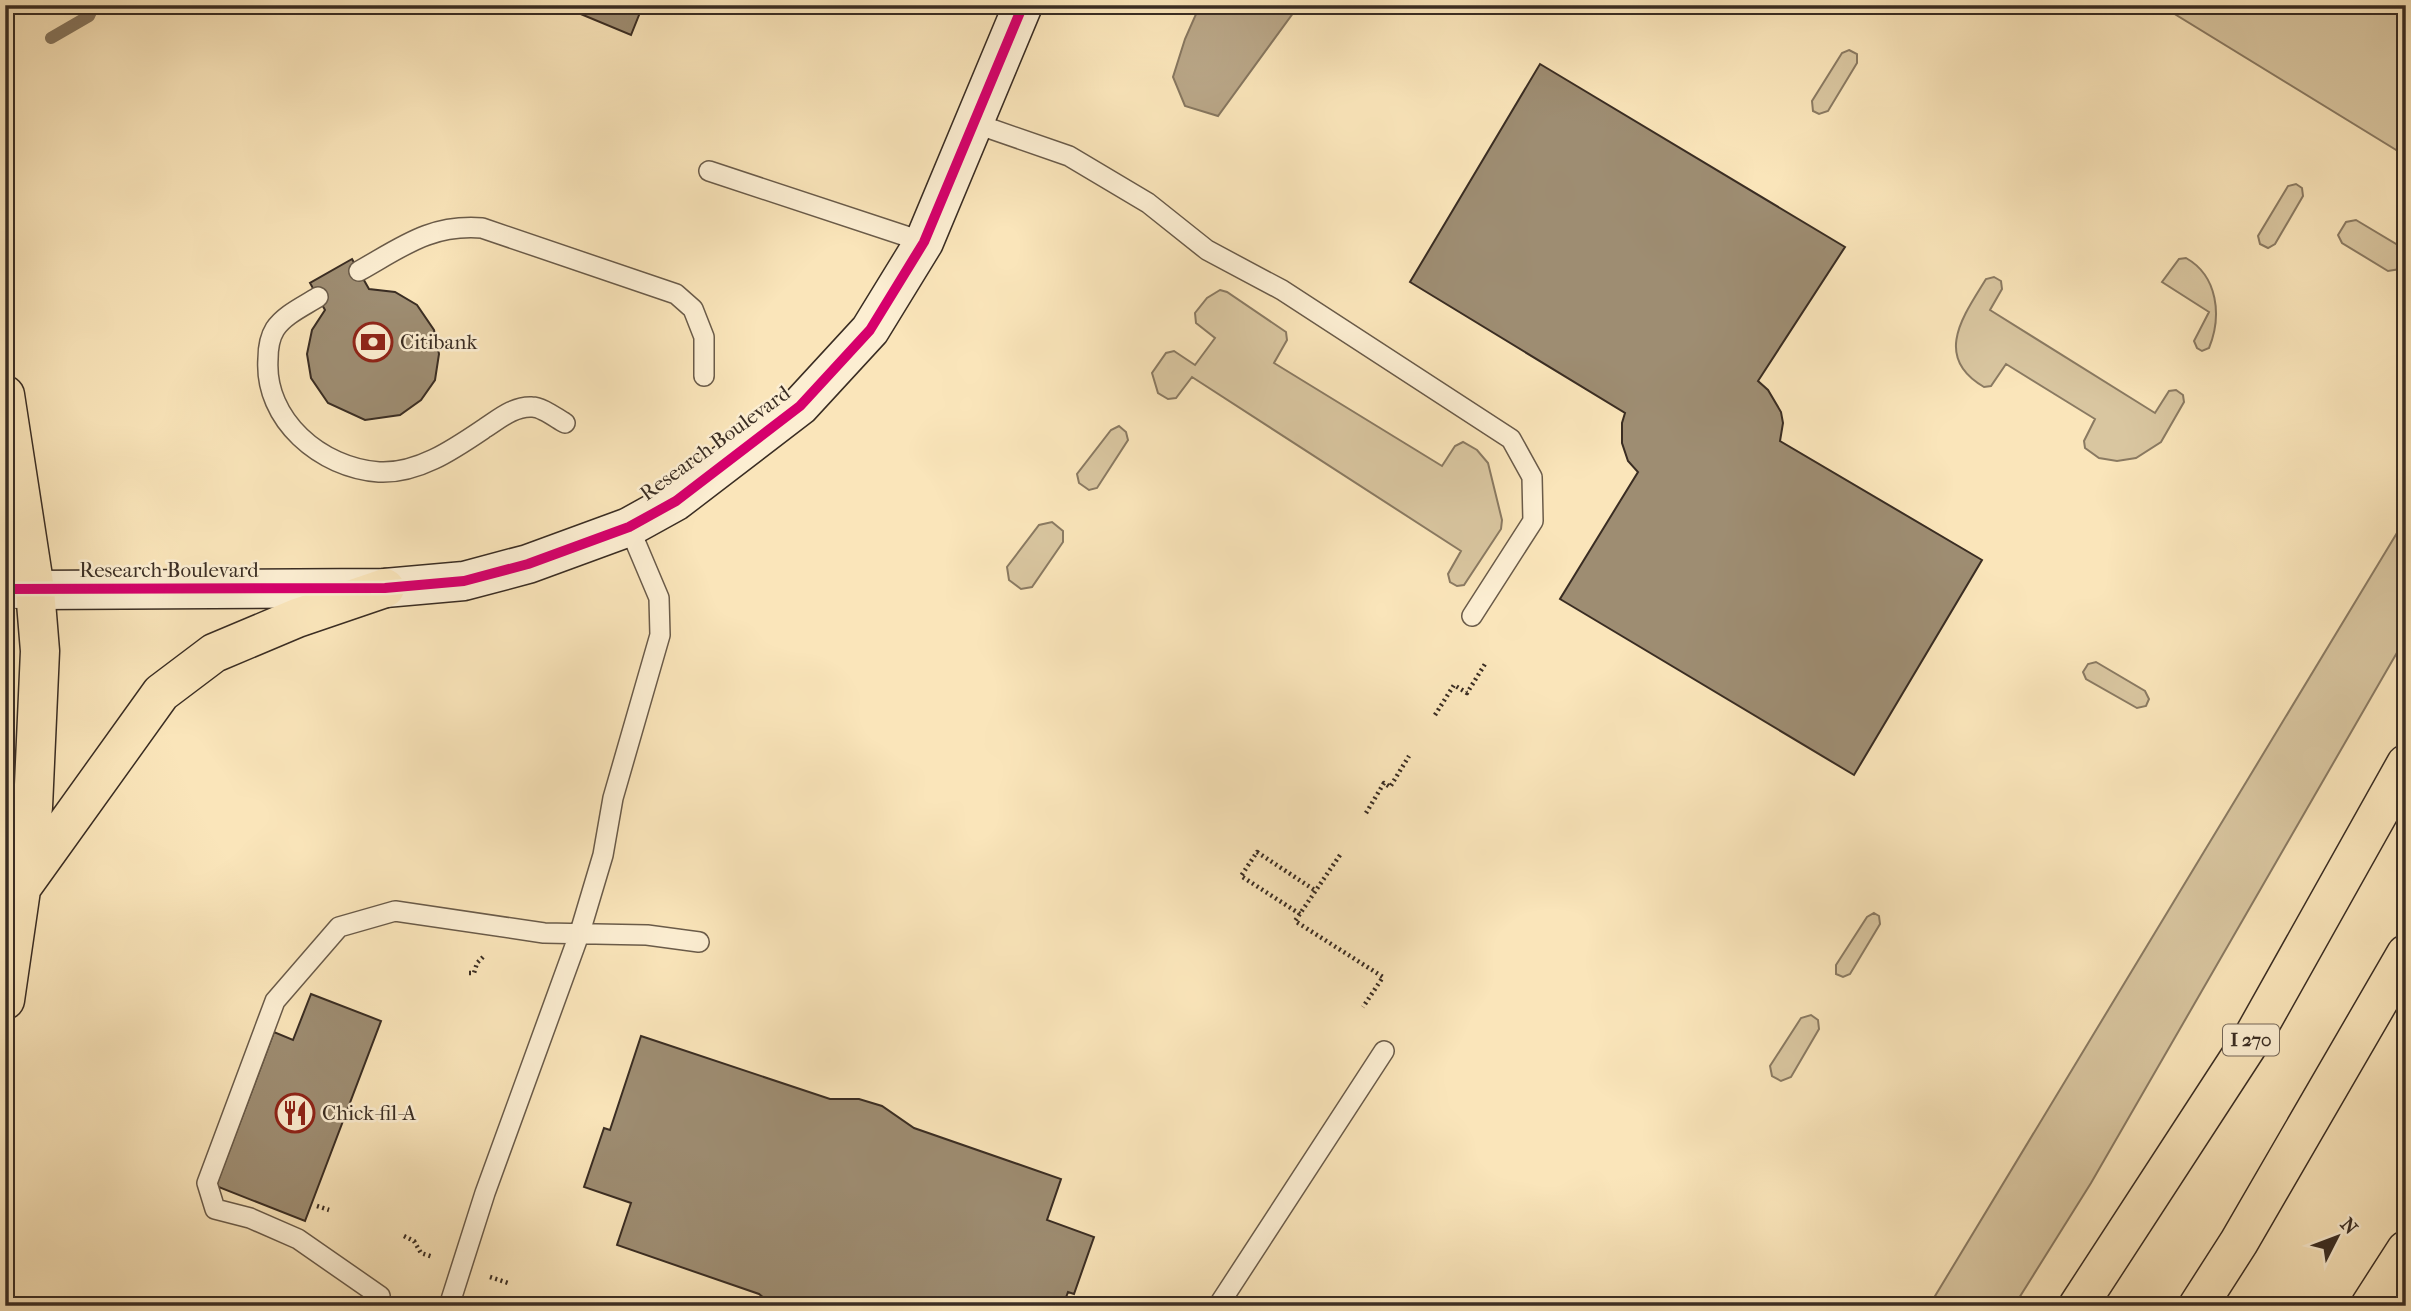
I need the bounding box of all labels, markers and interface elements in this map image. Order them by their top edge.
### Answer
bank icon: Citibank [352,321,394,363]
place label: Citibank [400,330,478,354]
street label: Research Boulevard [635,380,795,505]
street label: Research Boulevard [79,558,259,582]
road number: I 270 [2223,1024,2279,1056]
restaurant icon: Chick-fil-A [274,1092,316,1134]
place label: Chick-fil-A [322,1101,416,1125]
north arrow [2302,1202,2372,1272]
text: N [2336,1214,2362,1239]

